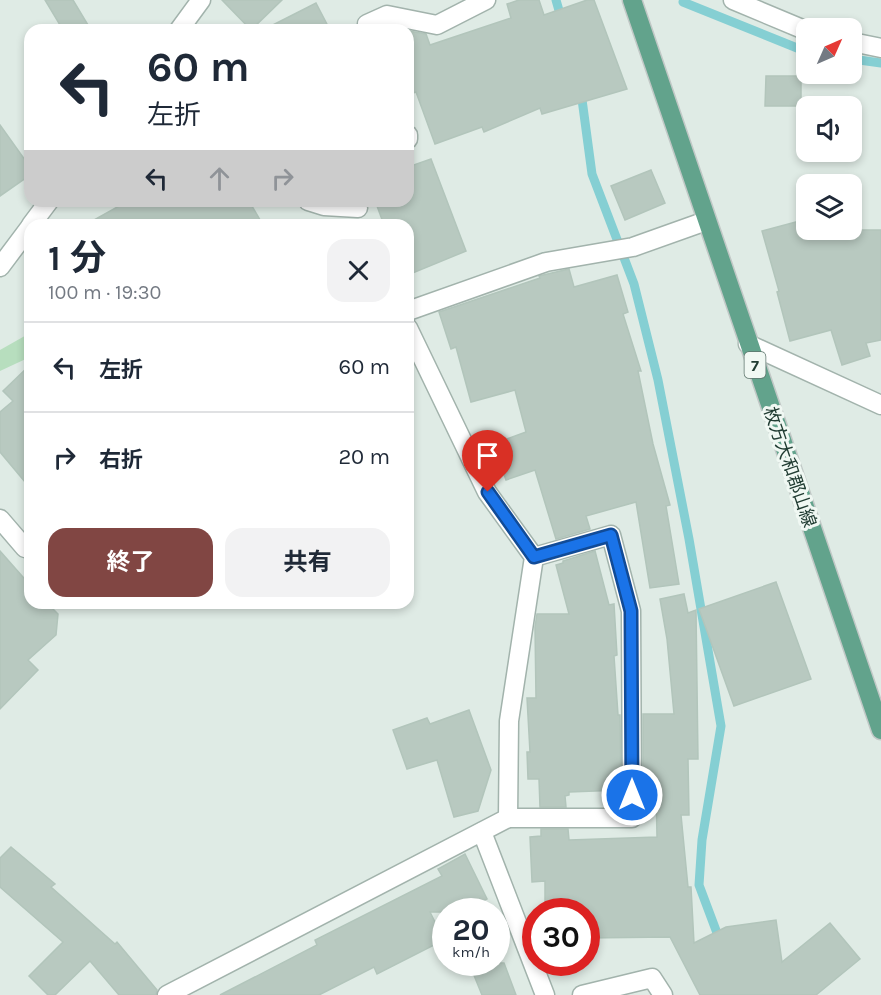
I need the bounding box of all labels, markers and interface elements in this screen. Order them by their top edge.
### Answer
north arrow [796,18,862,84]
map controls [796,18,862,240]
text: 60 m [147,42,250,92]
icon: left [48,48,126,126]
button: sound [796,96,862,162]
text: 左折 [147,99,201,131]
icon: left [140,162,173,195]
icon: ahead [203,162,236,195]
icon: right [266,162,299,195]
button: layers [796,174,862,240]
text: 1 分 [48,237,106,279]
button: close [327,239,390,302]
text: 100 m · 19:30 [48,281,161,304]
icon: left [48,351,81,384]
road number: 7 [744,352,766,378]
text: 60 m [339,354,390,380]
text: 左折 [99,357,143,383]
street label: 枚方大和郡山線 [759,404,821,530]
pin [462,430,513,492]
icon: arrive [471,439,504,472]
icon: right [48,441,81,474]
text: 20 m [338,444,390,470]
text: 右折 [99,447,143,473]
button: 終了 [48,528,213,597]
button: 共有 [225,528,390,597]
position arrow [600,763,664,827]
speed limit sign: 30 [522,898,600,976]
text: 20 [452,912,490,948]
text: km/h [452,943,490,961]

